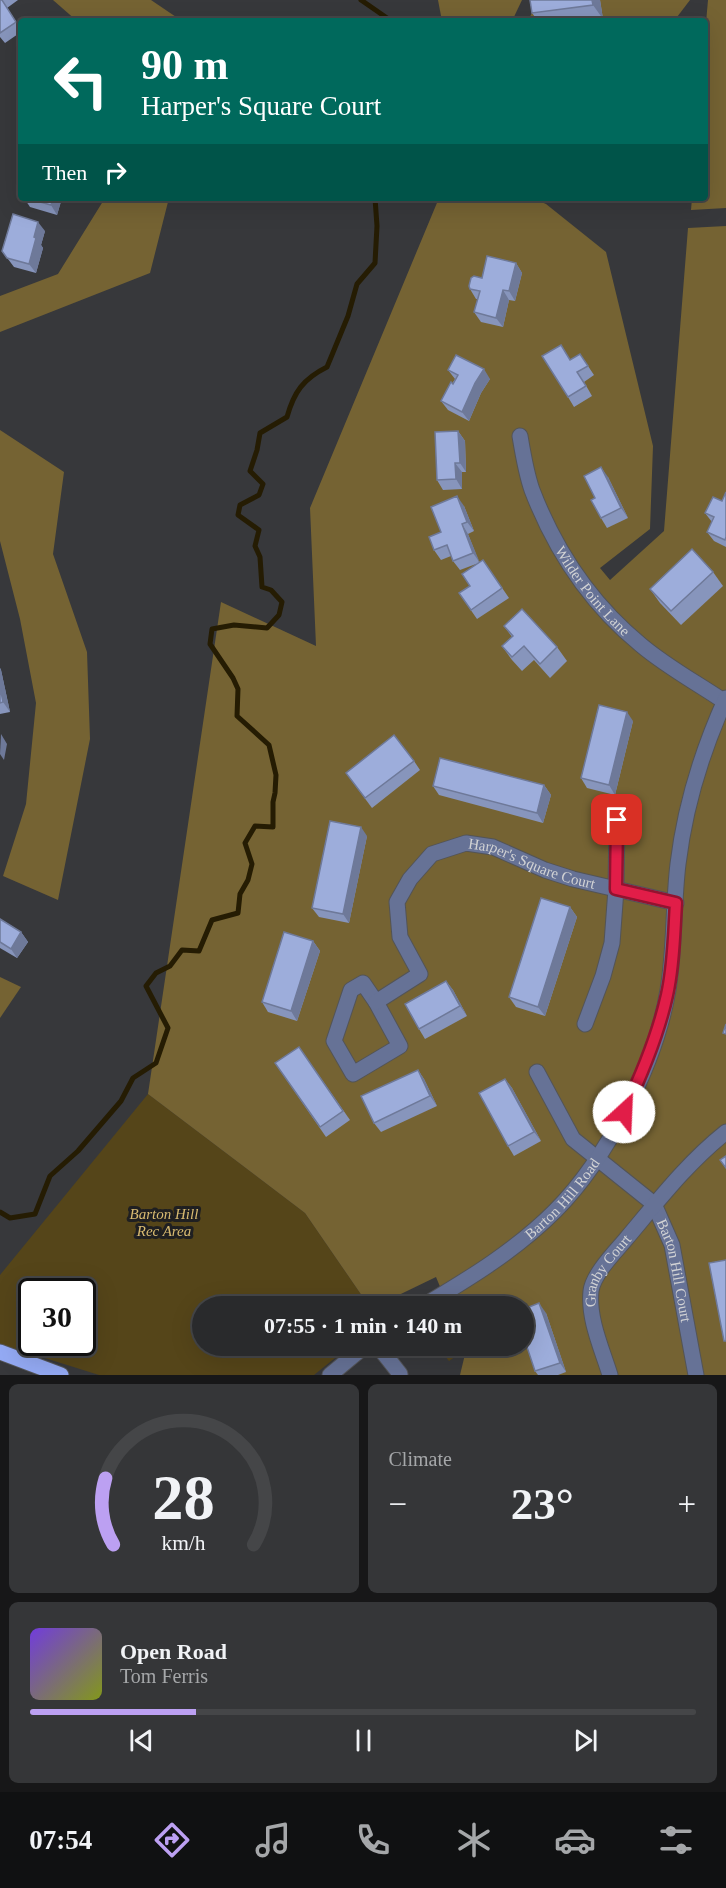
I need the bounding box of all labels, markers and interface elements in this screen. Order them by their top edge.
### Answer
icon: left [42,42,120,120]
text: 90 m [141,42,229,88]
text: Harper's Square Court [141,91,381,121]
icon: right [99,156,132,189]
text: Then [42,160,87,185]
street label: Wilder Point Lane [552,543,633,639]
pin [591,794,642,845]
icon: arrive [600,803,633,836]
street label: Harper's Square Court [467,835,597,892]
position arrow [592,1080,656,1144]
street label: Barton Hill Road [522,1155,603,1242]
park label: Barton Hill Rec Area [130,1206,198,1239]
street label: Barton Hill Court [654,1216,694,1324]
street label: Granby Court [582,1231,635,1308]
speed limit sign: 30 [18,1278,96,1356]
text: 07:55 · 1 min · 140 m [264,1313,462,1338]
text: Climate [389,1448,452,1470]
text: 28 [153,1463,215,1532]
text: 23° [511,1479,574,1529]
text: − [389,1486,407,1522]
text: + [677,1486,696,1522]
text: km/h [162,1532,206,1556]
text: Open Road [120,1639,227,1664]
text: Tom Ferris [120,1665,208,1687]
icon: previous [125,1724,158,1757]
icon: pause [347,1724,380,1757]
icon: next [569,1724,602,1757]
icon: directions [151,1819,193,1861]
icon: music [252,1819,294,1861]
icon: phone [352,1819,394,1861]
icon: climate [453,1819,495,1861]
icon: car [554,1819,596,1861]
icon: filters [655,1819,697,1861]
text: 07:54 [29,1825,92,1855]

